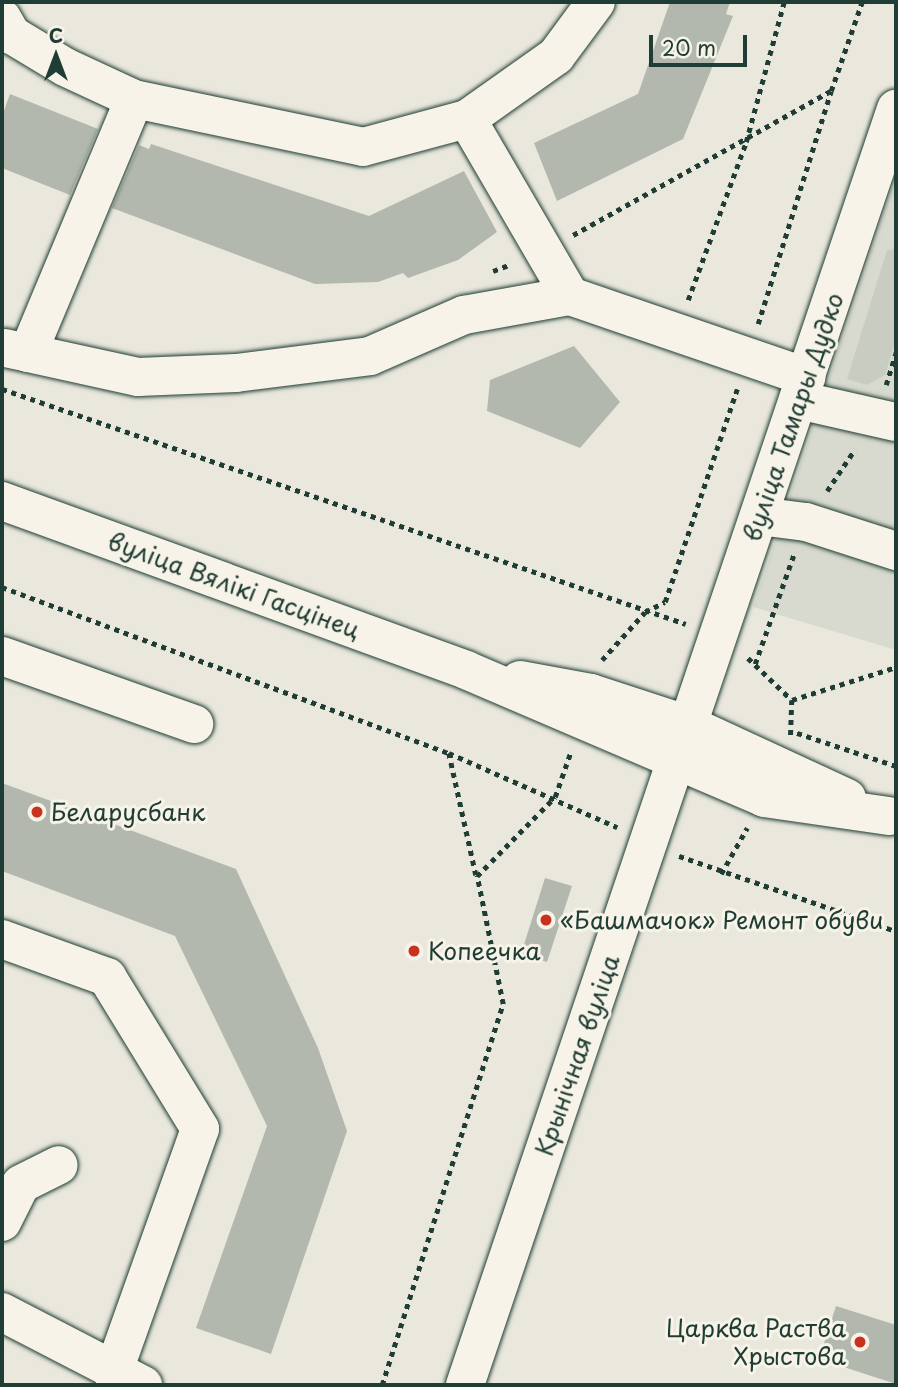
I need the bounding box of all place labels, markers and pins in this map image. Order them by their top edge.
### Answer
place label: Беларусбанк [51,798,206,826]
marker: Беларусбанк [29,804,45,820]
place label: «Башмачок» Ремонт обуви [560,906,885,934]
marker: «Башмачок» Ремонт обуви [538,912,554,928]
place label: Копеечка [428,937,541,965]
marker: Копеечка [406,943,422,959]
place label: Царква Раства Хрыстова [666,1314,846,1370]
marker: Царква Раства Хрыстова [852,1334,868,1350]

